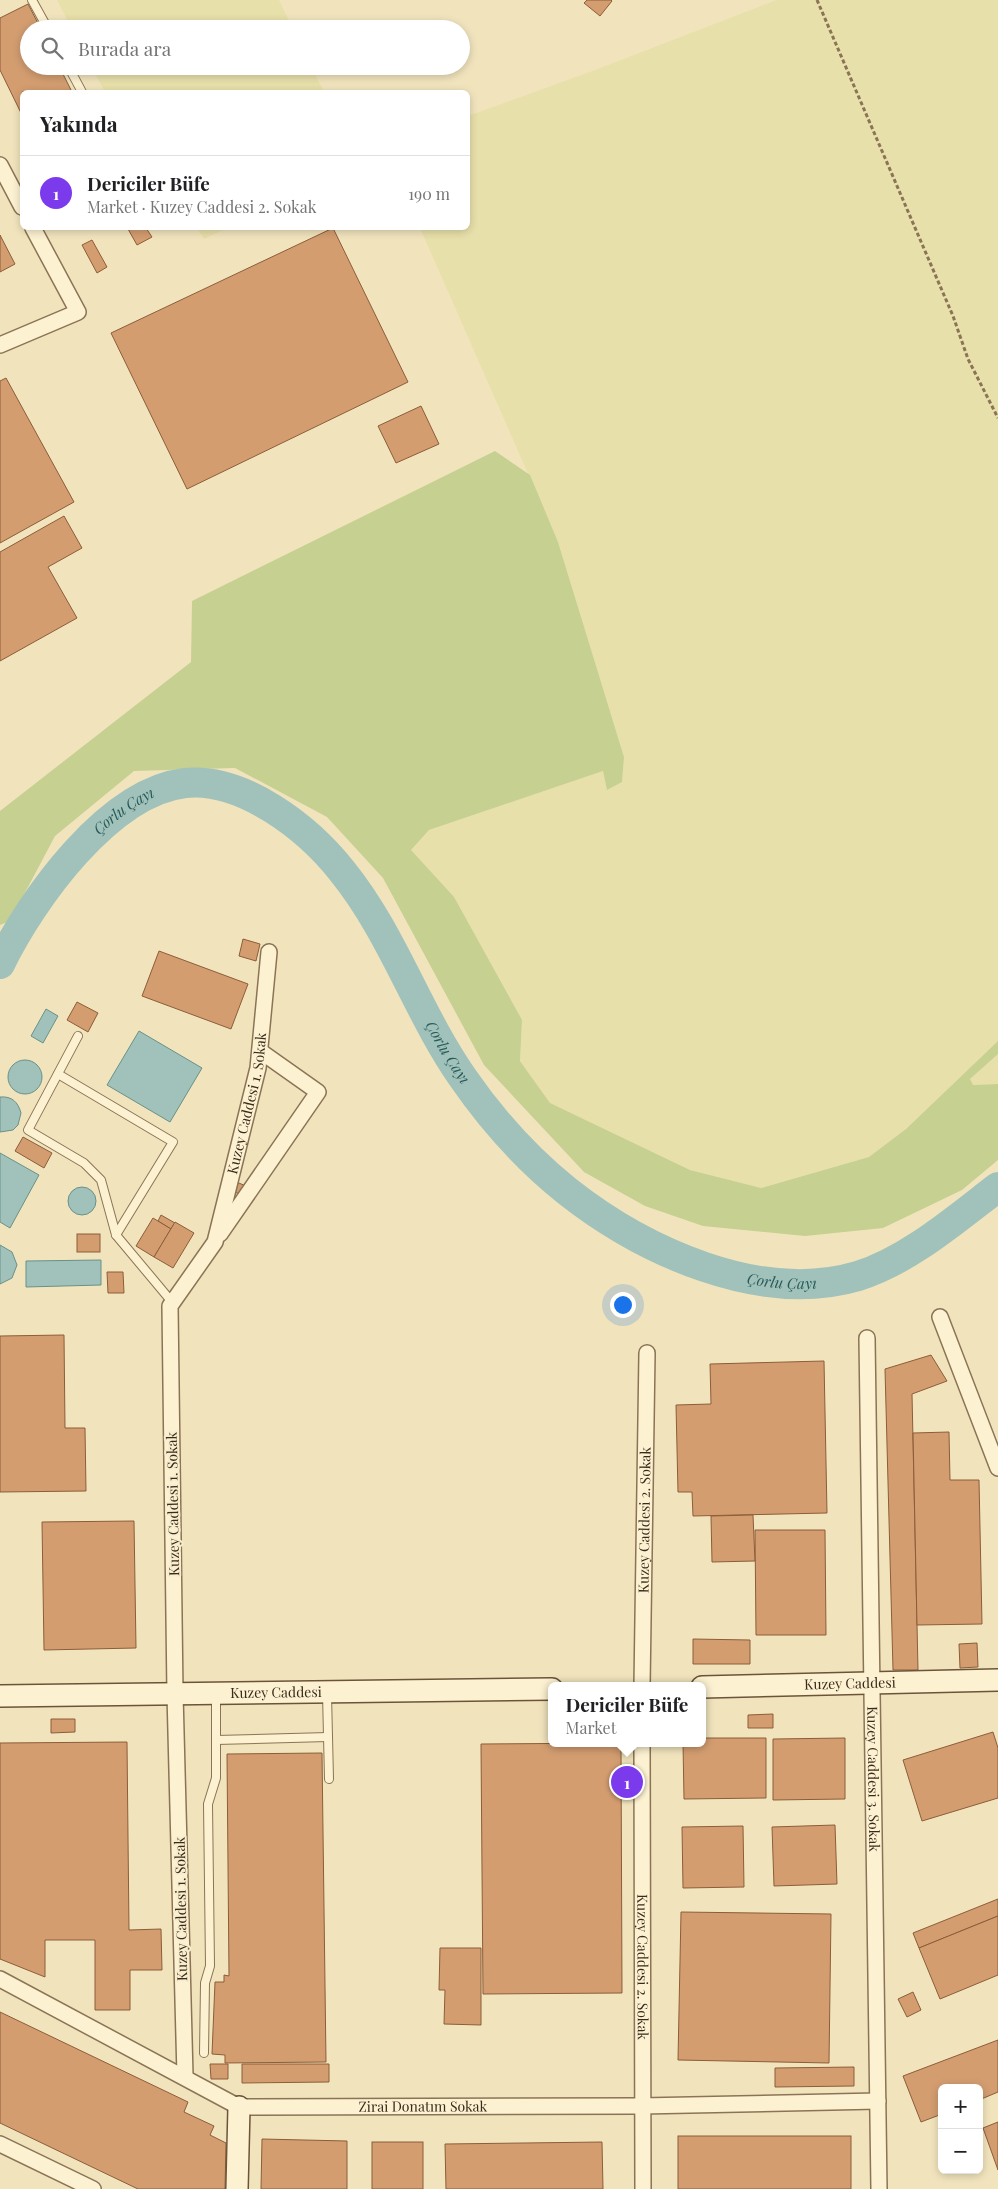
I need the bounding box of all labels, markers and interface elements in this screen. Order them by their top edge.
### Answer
search box [20,20,470,75]
icon: search [38,34,66,62]
text: Burada ara [78,35,171,61]
text: Yakında [40,109,118,137]
text: Dericiler Büfe [87,170,210,196]
text: 1 [53,183,59,204]
text: 190 m [408,183,450,204]
text: Market · Kuzey Caddesi 2. Sokak [87,196,316,217]
water label: Çorlu Çayı [88,782,157,838]
water label: Çorlu Çayı [422,1017,475,1087]
street label: Kuzey Caddesi 1. Sokak [222,1031,270,1176]
water label: Çorlu Çayı [745,1268,817,1293]
your location [610,1292,636,1318]
street label: Kuzey Caddesi 1. Sokak [162,1431,183,1576]
street label: Kuzey Caddesi 2. Sokak [633,1447,655,1593]
street label: Kuzey Caddesi [804,1672,896,1694]
street label: Kuzey Caddesi [230,1682,322,1702]
popup [548,1682,706,1747]
text: Dericiler Büfe [566,1691,688,1717]
street label: Kuzey Caddesi 3. Sokak [863,1706,884,1852]
text: Market [566,1717,616,1738]
pin: 1 [611,1763,643,1801]
street label: Kuzey Caddesi 1. Sokak [170,1836,191,1981]
street label: Kuzey Caddesi 2. Sokak [633,1894,653,2040]
map controls [938,2084,983,2174]
button: + [938,2084,983,2129]
street label: Zirai Donatım Sokak [358,2096,488,2116]
button: − [938,2129,983,2174]

